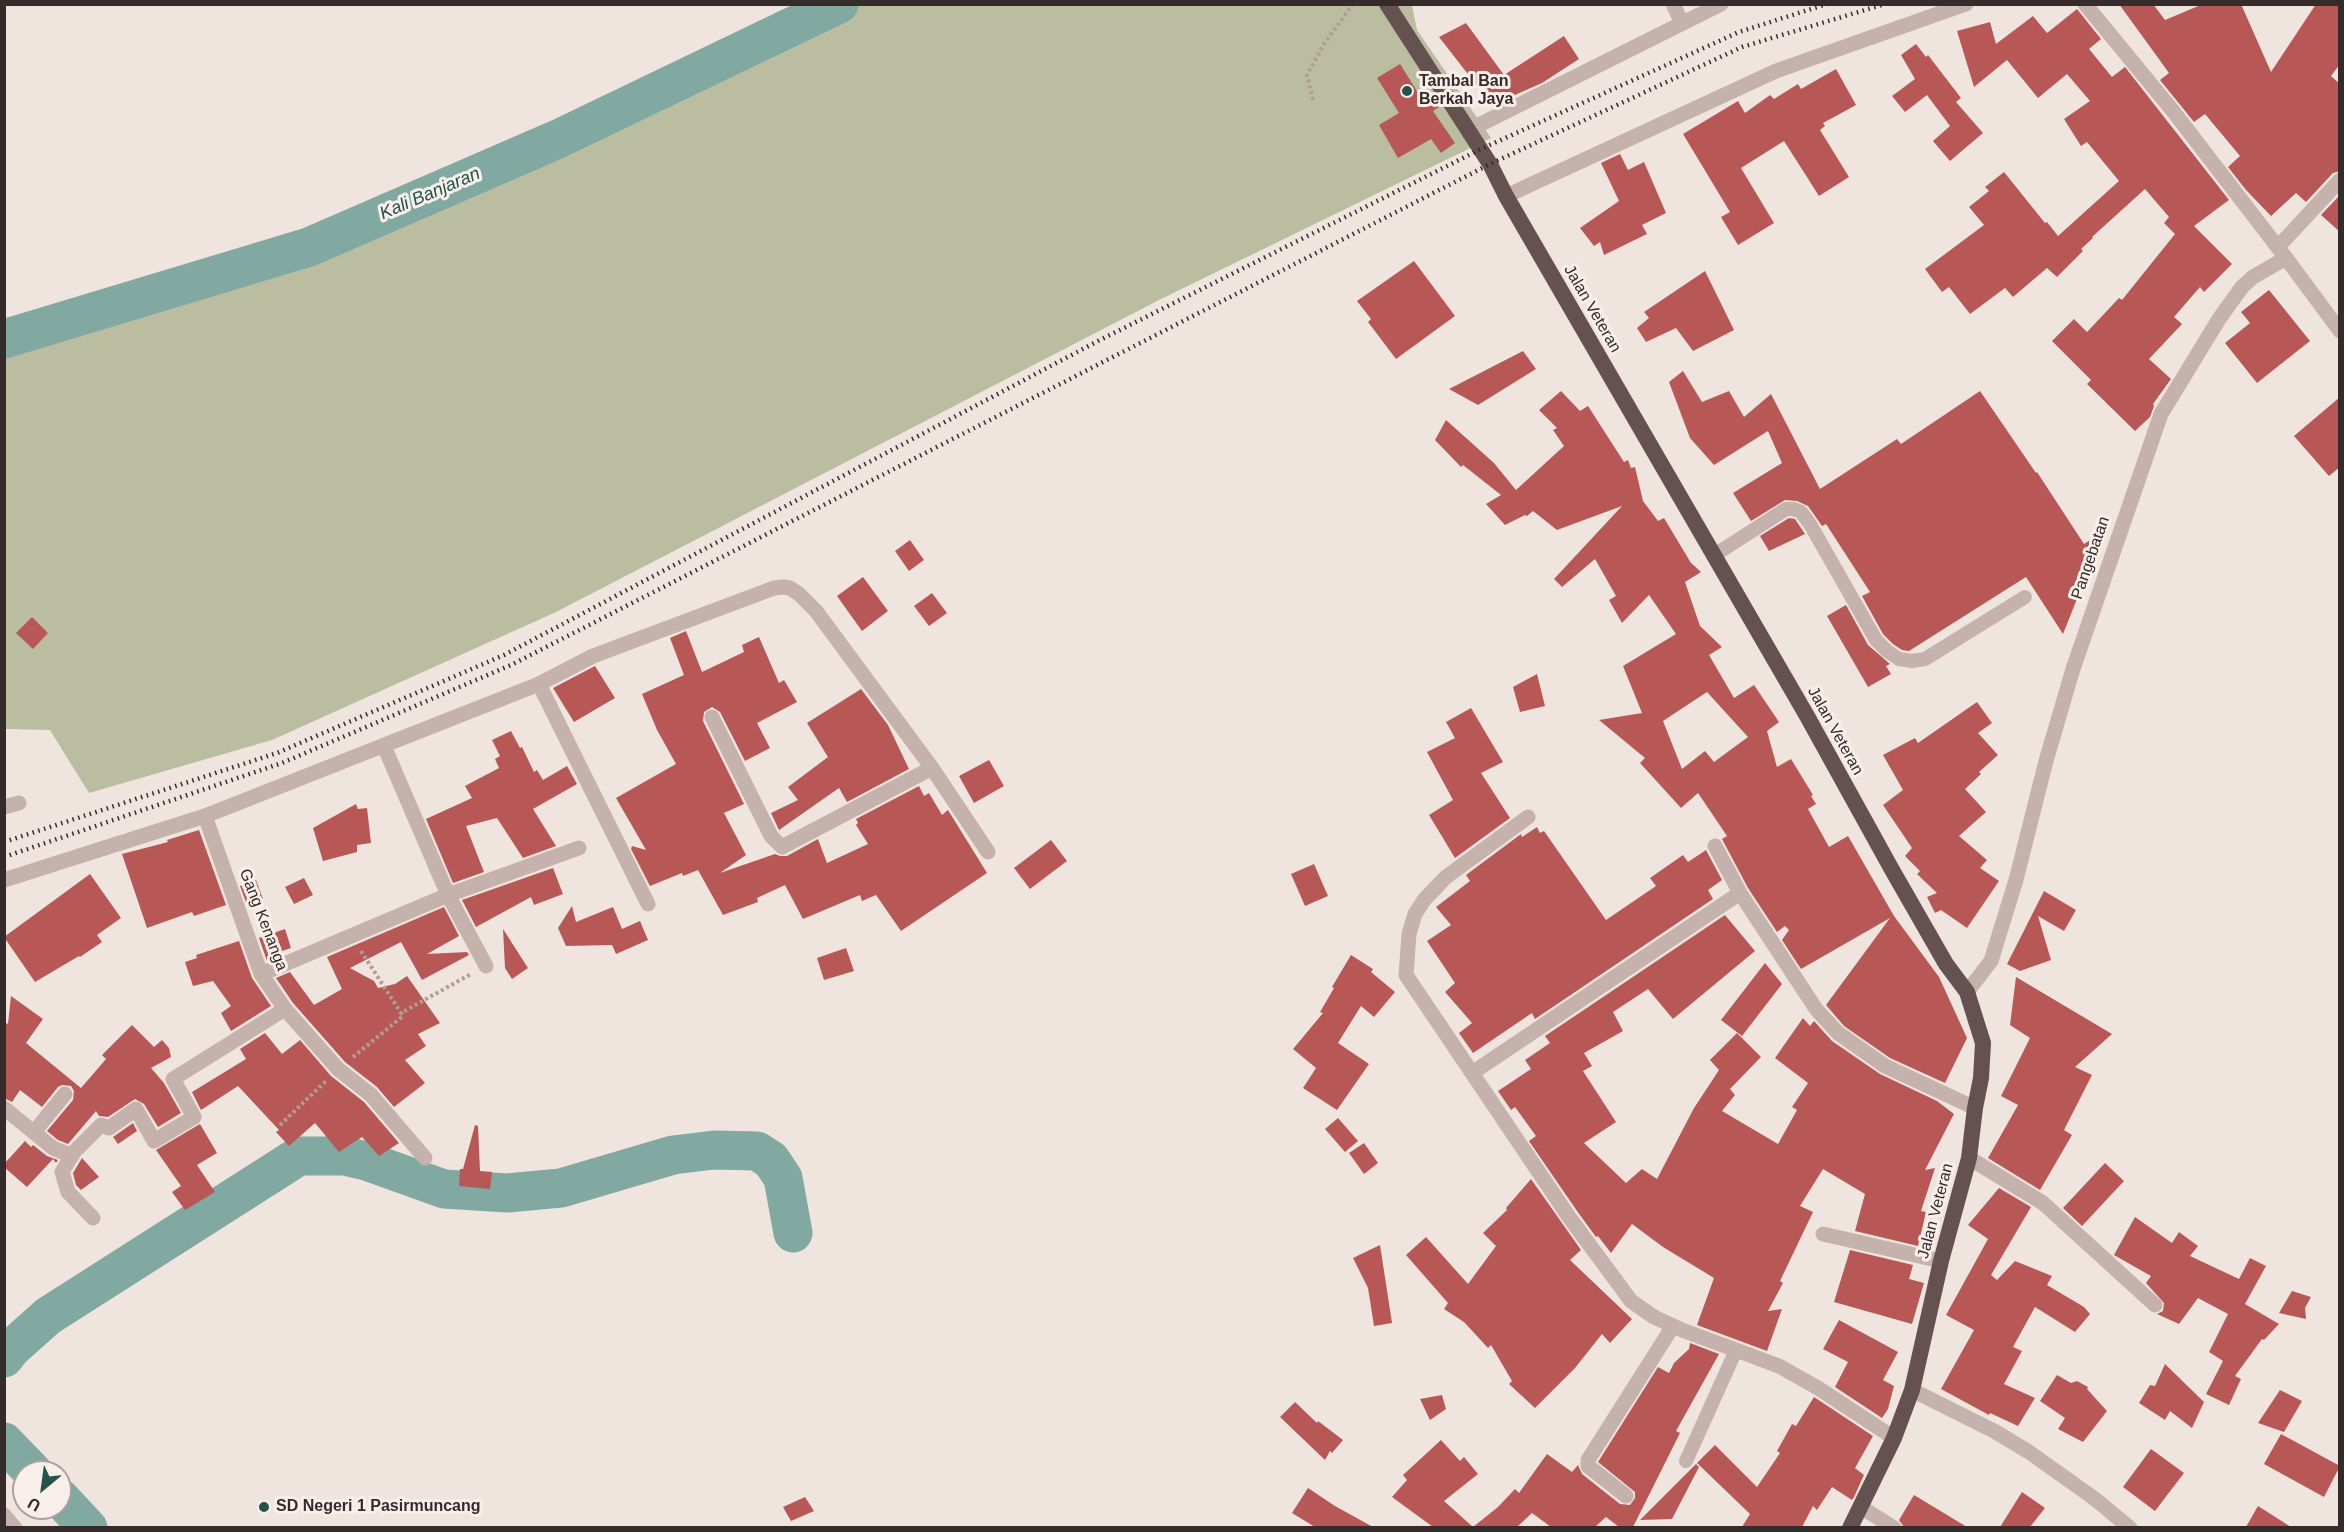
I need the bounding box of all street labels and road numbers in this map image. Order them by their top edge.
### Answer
street label: Jalan Veteran [1559,262,1625,356]
street label: Pangebatan [2068,514,2114,602]
street label: Jalan Veteran [1803,684,1867,778]
street label: Gang Kenanga [235,866,291,974]
street label: Jalan Veteran [1914,1161,1958,1261]

